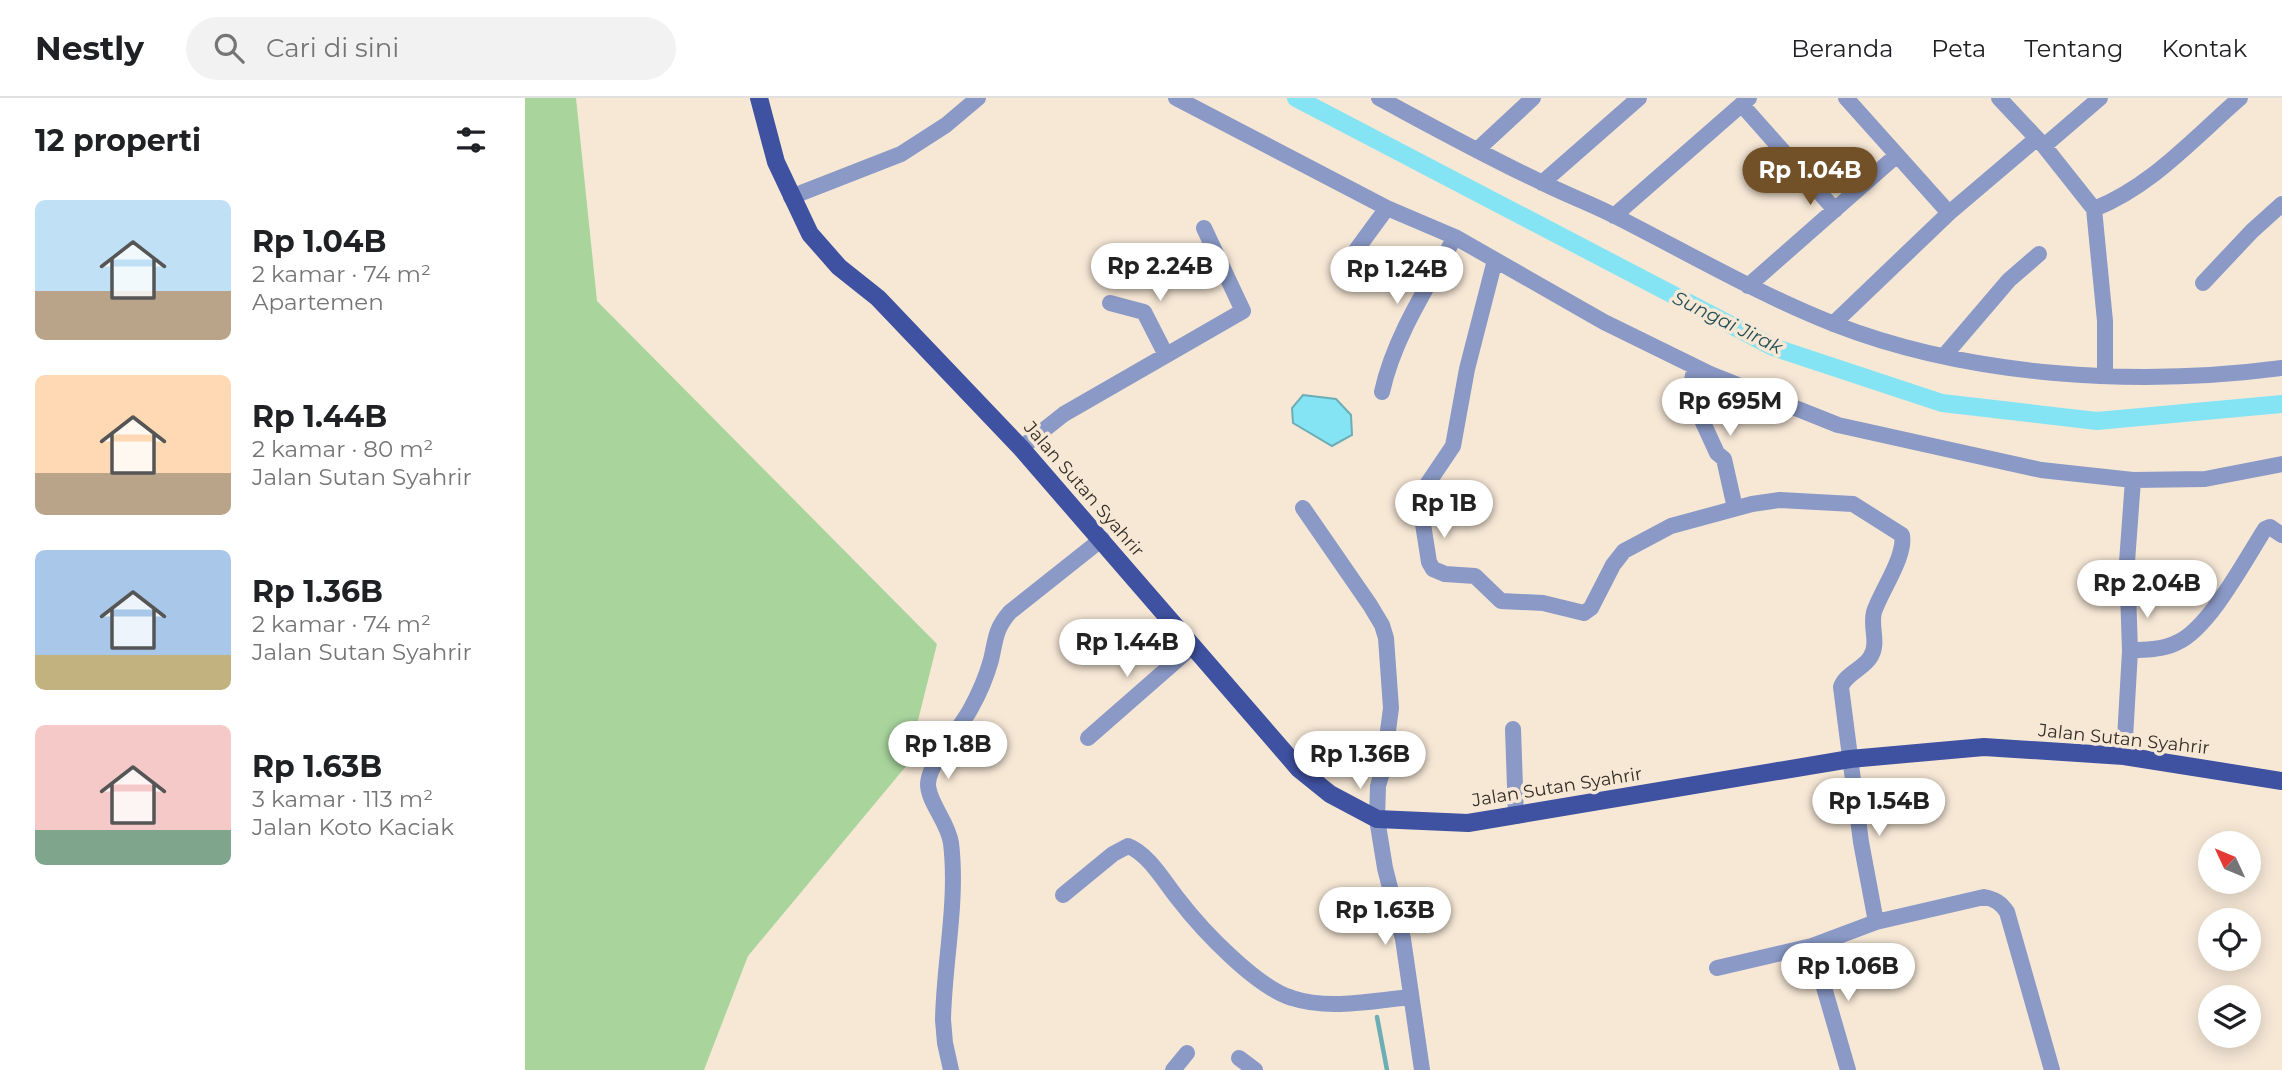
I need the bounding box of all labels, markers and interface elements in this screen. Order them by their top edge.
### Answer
search box [186,17,676,80]
text: Nestly [35,28,144,68]
icon: search [210,29,248,67]
text: Cari di sini [266,32,399,64]
text: Beranda [1791,34,1893,63]
text: Peta [1931,34,1986,63]
text: Tentang [2024,34,2123,63]
text: Kontak [2161,34,2247,63]
icon: filters [452,121,490,159]
text: 12 properti [35,122,201,159]
pin: Rp 1.04B [1738,148,1882,207]
text: Rp 1.04B [1758,156,1862,184]
text: Rp 1.04B [252,223,386,260]
icon: home [91,228,175,312]
pin: Rp 2.24B [1088,244,1232,303]
pin: Rp 1.24B [1325,246,1469,306]
text: Rp 2.24B [1107,252,1213,280]
text: Rp 1.24B [1346,255,1448,283]
text: 2 kamar · 74 m² [252,260,431,288]
water label: Sungai Jirak [1669,286,1787,359]
text: Apartemen [252,288,384,316]
pin: Rp 695M [1665,378,1795,438]
text: Rp 695M [1678,387,1782,415]
text: Rp 1.44B [252,398,387,435]
icon: home [91,403,175,487]
street label: Jalan Sutan Syahrir [1019,416,1149,561]
text: 2 kamar · 80 m² [252,435,433,463]
text: Jalan Sutan Syahrir [252,463,472,491]
pin: Rp 1B [1395,480,1493,540]
text: Rp 1B [1411,489,1477,517]
pin: Rp 2.04B [2075,560,2219,620]
text: Rp 2.04B [2093,569,2201,597]
text: Rp 1.36B [252,573,383,610]
icon: home [91,578,175,662]
text: 2 kamar · 74 m² [252,610,431,638]
pin: Rp 1.44B [1055,620,1199,679]
text: Rp 1.44B [1075,628,1179,656]
text: Jalan Sutan Syahrir [252,638,472,666]
street label: Jalan Sutan Syahrir [2036,719,2211,759]
pin: Rp 1.8B [883,722,1013,781]
text: Rp 1.8B [904,730,992,758]
pin: Rp 1.36B [1288,732,1432,791]
text: Rp 1.36B [1310,740,1410,768]
text: Rp 1.63B [252,748,382,785]
icon: home [91,753,175,837]
street label: Jalan Sutan Syahrir [1469,763,1644,811]
pin: Rp 1.54B [1807,778,1951,838]
text: 3 kamar · 113 m² [252,785,433,813]
text: Rp 1.54B [1828,787,1930,815]
text: Jalan Koto Kaciak [252,813,454,841]
north arrow [2198,831,2261,894]
map controls [2198,831,2261,1048]
pin: Rp 1.63B [1313,888,1457,947]
text: Rp 1.63B [1335,896,1435,924]
button: locate [2198,908,2261,971]
pin: Rp 1.06B [1776,944,1920,1003]
text: Rp 1.06B [1797,952,1899,980]
button: layers [2198,985,2261,1048]

